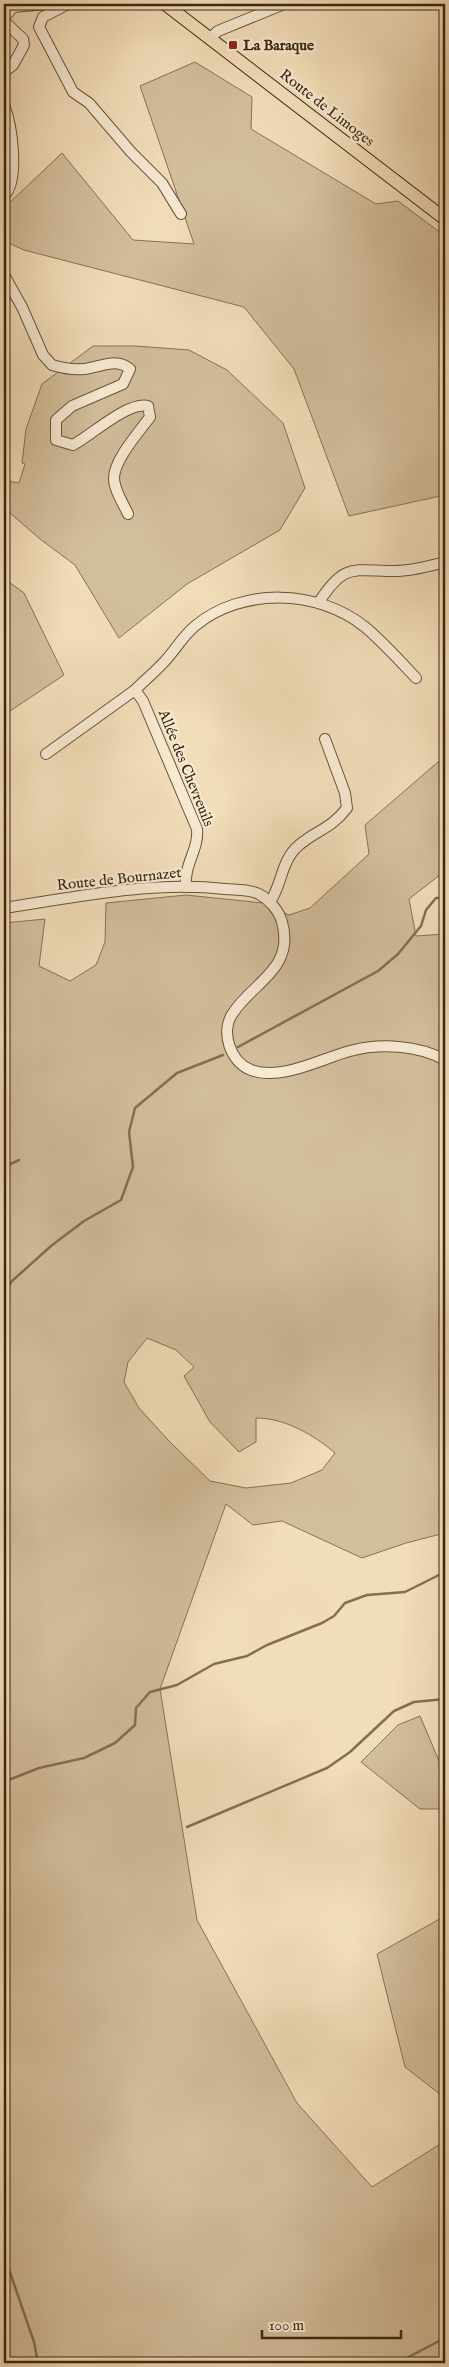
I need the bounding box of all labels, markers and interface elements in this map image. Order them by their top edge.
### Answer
place label: La Baraque [243,36,314,55]
marker: La Baraque [227,39,239,51]
street label: Route de Limoges [276,65,378,151]
street label: Allée des Chevreuils [153,706,218,829]
street label: Route de Bournazet [56,863,182,895]
scale bar [262,2307,400,2339]
text: 100 m [269,2316,305,2335]

